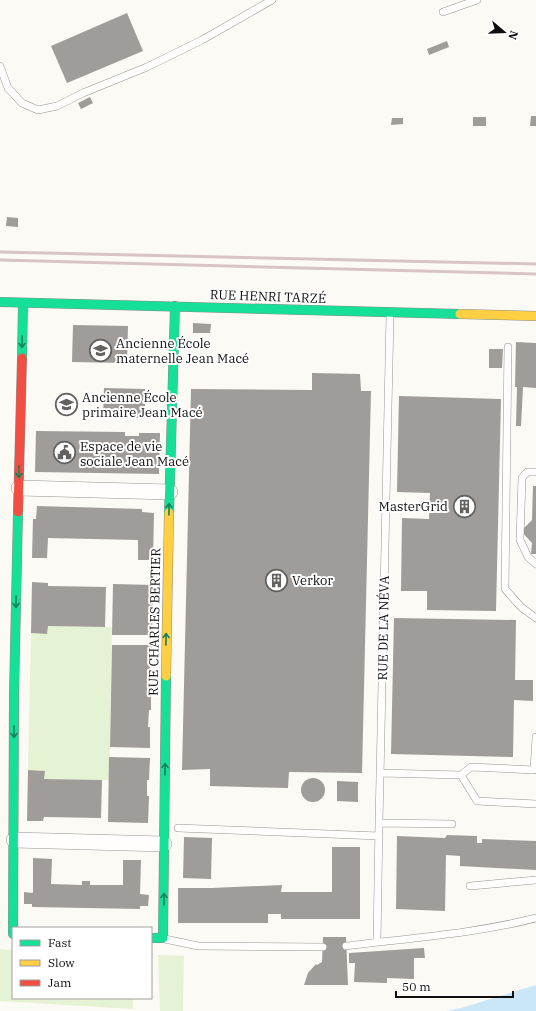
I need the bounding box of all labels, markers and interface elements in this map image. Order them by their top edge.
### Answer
north arrow [484,12,524,52]
text: N [505,29,521,42]
street label: RUE HENRI TARZÉ [209,286,326,307]
one-way arrow [19,335,26,348]
place label: Ancienne École maternelle Jean Macé [116,335,249,367]
school or university icon: Ancienne École maternelle Jean Macé [87,337,113,363]
place label: Ancienne École primaire Jean Macé [82,389,202,421]
school or university icon: Ancienne École primaire Jean Macé [54,391,80,417]
place label: Espace de vie sociale Jean Macé [80,438,189,470]
public building icon: Espace de vie sociale Jean Macé [51,440,77,466]
one-way arrow [16,465,23,478]
building icon: MasterGrid [451,493,477,519]
place label: MasterGrid [379,498,448,515]
one-way arrow [166,503,173,516]
street label: RUE CHARLES BERTIER [145,548,164,696]
building icon: Verkor [264,567,290,593]
place label: Verkor [292,572,333,589]
street label: RUE DE LA NÉVA [374,575,393,681]
one-way arrow [13,595,20,608]
one-way arrow [163,633,170,646]
one-way arrow [10,725,18,738]
one-way arrow [161,763,169,776]
one-way arrow [160,893,168,906]
legend [12,927,152,999]
text: Fast [48,935,72,950]
text: Slow [48,955,75,970]
scale bar [396,973,513,999]
text: Jam [48,975,72,990]
text: 50 m [402,979,431,994]

